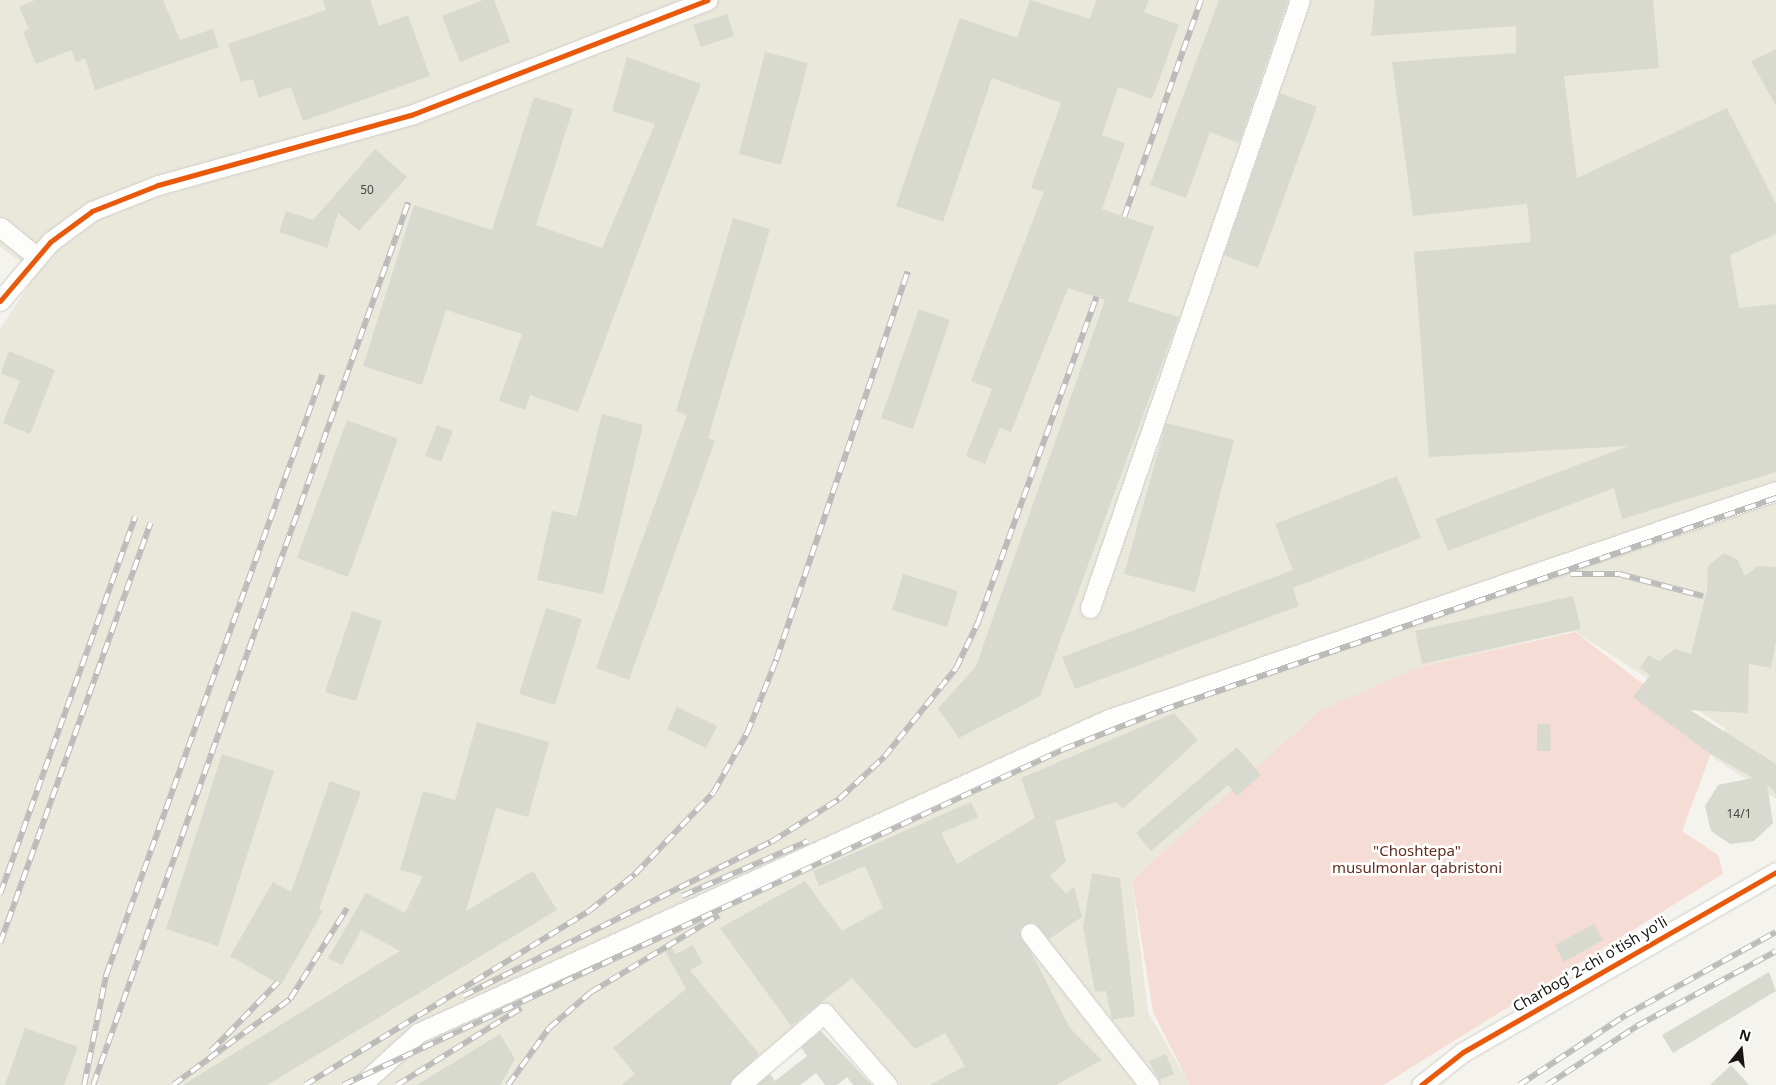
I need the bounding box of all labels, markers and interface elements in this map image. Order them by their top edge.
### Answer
house number: 50 [360,183,374,197]
house number: 14/1 [1726,807,1752,821]
park label: "Choshtepa" musulmonlar qabristoni [1332,841,1502,876]
street label: Charbog' 2-chi o'tish yo'li [1510,912,1670,1016]
text: N [1737,1024,1753,1046]
north arrow [1716,1025,1766,1075]

